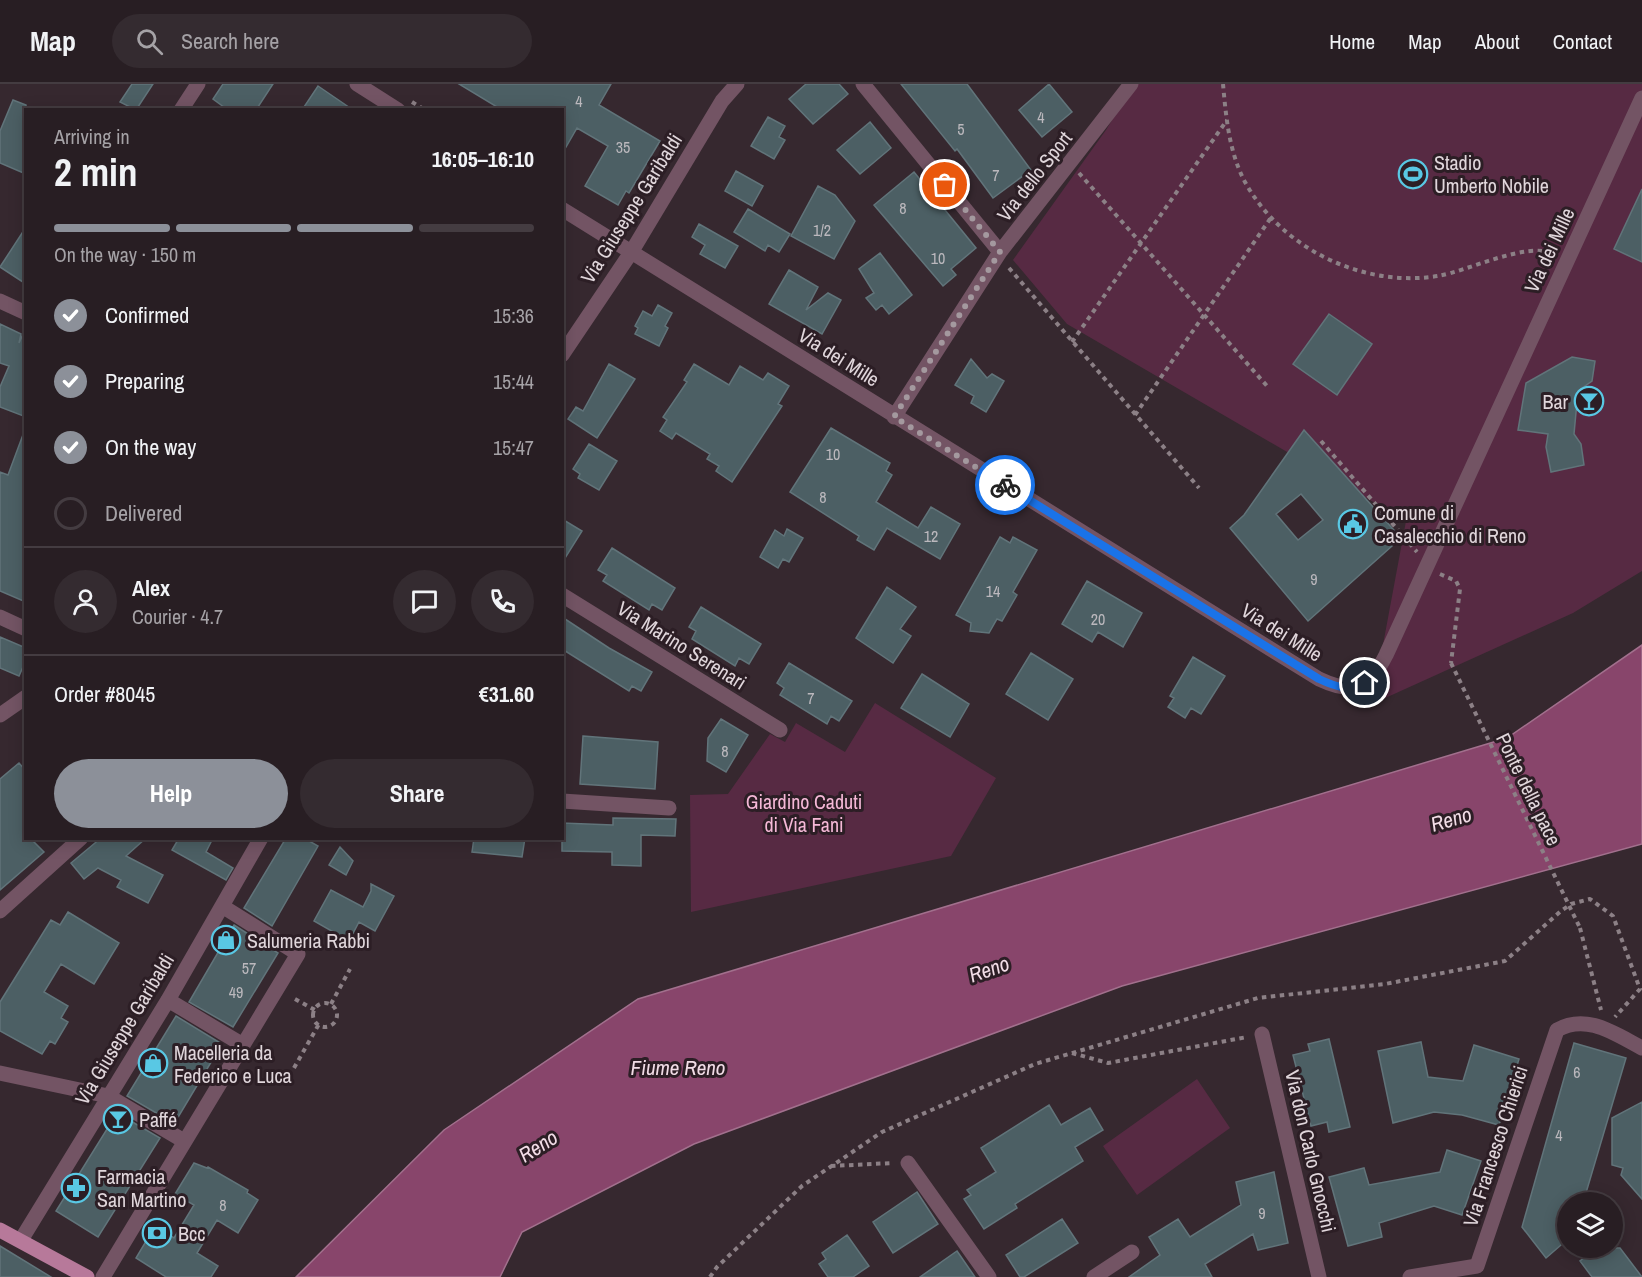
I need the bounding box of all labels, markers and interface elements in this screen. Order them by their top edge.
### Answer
search box [112,14,532,68]
text: Map [30,22,76,60]
icon: search [133,25,166,58]
text: Search here [181,26,279,56]
text: Home [1329,27,1375,56]
text: Map [1408,27,1442,56]
text: About [1475,27,1520,56]
text: Contact [1553,27,1612,56]
house number: 4 [575,90,583,112]
house number: 4 [1037,106,1045,128]
house number: 5 [957,118,965,140]
text: Arriving in [54,123,130,150]
street label: Via dello Sport [990,125,1078,227]
street label: Via Giuseppe Garibaldi [574,128,688,288]
house number: 35 [616,136,630,158]
text: 16:05–16:10 [432,144,534,174]
text: 2 min [54,146,138,198]
place label: Stadio Umberto Nobile [1434,149,1549,199]
sports icon: Stadio Umberto Nobile [1397,158,1429,190]
pin [919,159,970,210]
house number: 7 [992,164,1000,186]
icon: bag [928,168,961,201]
house number: 8 [899,197,907,219]
street label: Via dei Mille [1518,203,1580,297]
house number: 1/2 [813,219,831,241]
text: On the way · 150 m [54,241,196,268]
house number: 10 [931,247,945,269]
icon: check [54,299,87,332]
text: Confirmed [105,300,189,330]
text: 15:36 [493,302,534,329]
street label: Via dei Mille [793,321,885,393]
icon: check [54,365,87,398]
text: Preparing [105,366,184,396]
text: 15:44 [493,368,534,395]
bar icon: Bar [1573,385,1605,417]
place label: Bar [1542,388,1569,415]
icon: check [54,431,87,464]
text: On the way [105,432,196,462]
text: 15:47 [493,434,534,461]
house number: 10 [826,443,840,465]
courier [975,455,1035,515]
icon: bike [989,469,1022,502]
house number: 8 [819,486,827,508]
text: Delivered [105,498,182,528]
place label: Comune di Casalecchio di Reno [1374,499,1526,549]
public building icon: Comune di Casalecchio di Reno [1337,508,1369,540]
house number: 12 [924,525,938,547]
house number: 9 [1310,568,1318,590]
button: person [54,570,117,633]
button: chat [393,570,456,633]
button: phone [471,570,534,633]
text: Alex [132,573,170,603]
house number: 14 [986,580,1000,602]
street label: Via Marino Serenari [612,594,752,696]
street label: Via dei Mille [1236,596,1328,668]
text: Courier · 4.7 [132,603,223,630]
house number: 20 [1091,608,1105,630]
pin [1339,657,1390,708]
icon: home [1348,666,1381,699]
text: Order #8045 [54,679,155,709]
text: €31.60 [479,679,534,709]
house number: 7 [807,687,815,709]
street label: Ponte della pace [1490,728,1568,850]
house number: 8 [721,740,729,762]
button: Help [54,759,288,828]
button: Share [300,759,534,828]
park label: Giardino Caduti di Via Fani [746,788,862,838]
water label: Reno [1427,799,1475,839]
shop icon: Salumeria Rabbi [210,924,242,956]
place label: Salumeria Rabbi [247,927,370,954]
street label: Via Giuseppe Garibaldi [68,948,180,1110]
water label: Reno [965,949,1013,989]
house number: 57 [242,957,256,979]
house number: 49 [229,981,243,1003]
place label: Macelleria da Federico e Luca [174,1039,292,1089]
shop icon: Macelleria da Federico e Luca [137,1047,169,1079]
water label: Fiume Reno [631,1053,725,1082]
house number: 6 [1573,1061,1581,1083]
street label: Via Francesco Chierici [1456,1062,1534,1230]
street label: Via don Carlo Gnocchi [1279,1067,1343,1235]
bar icon: Paffé [102,1103,134,1135]
place label: Paffé [139,1106,177,1133]
water label: Reno [513,1123,563,1169]
house number: 4 [1555,1124,1563,1146]
place label: Farmacia San Martino [97,1163,186,1213]
pharmacy icon: Farmacia San Martino [60,1172,92,1204]
map controls [1557,1192,1623,1258]
button: layers [1557,1192,1623,1258]
house number: 8 [219,1194,227,1216]
house number: 9 [1258,1202,1266,1224]
bank icon: Bcc [141,1217,173,1249]
place label: Bcc [178,1220,205,1247]

